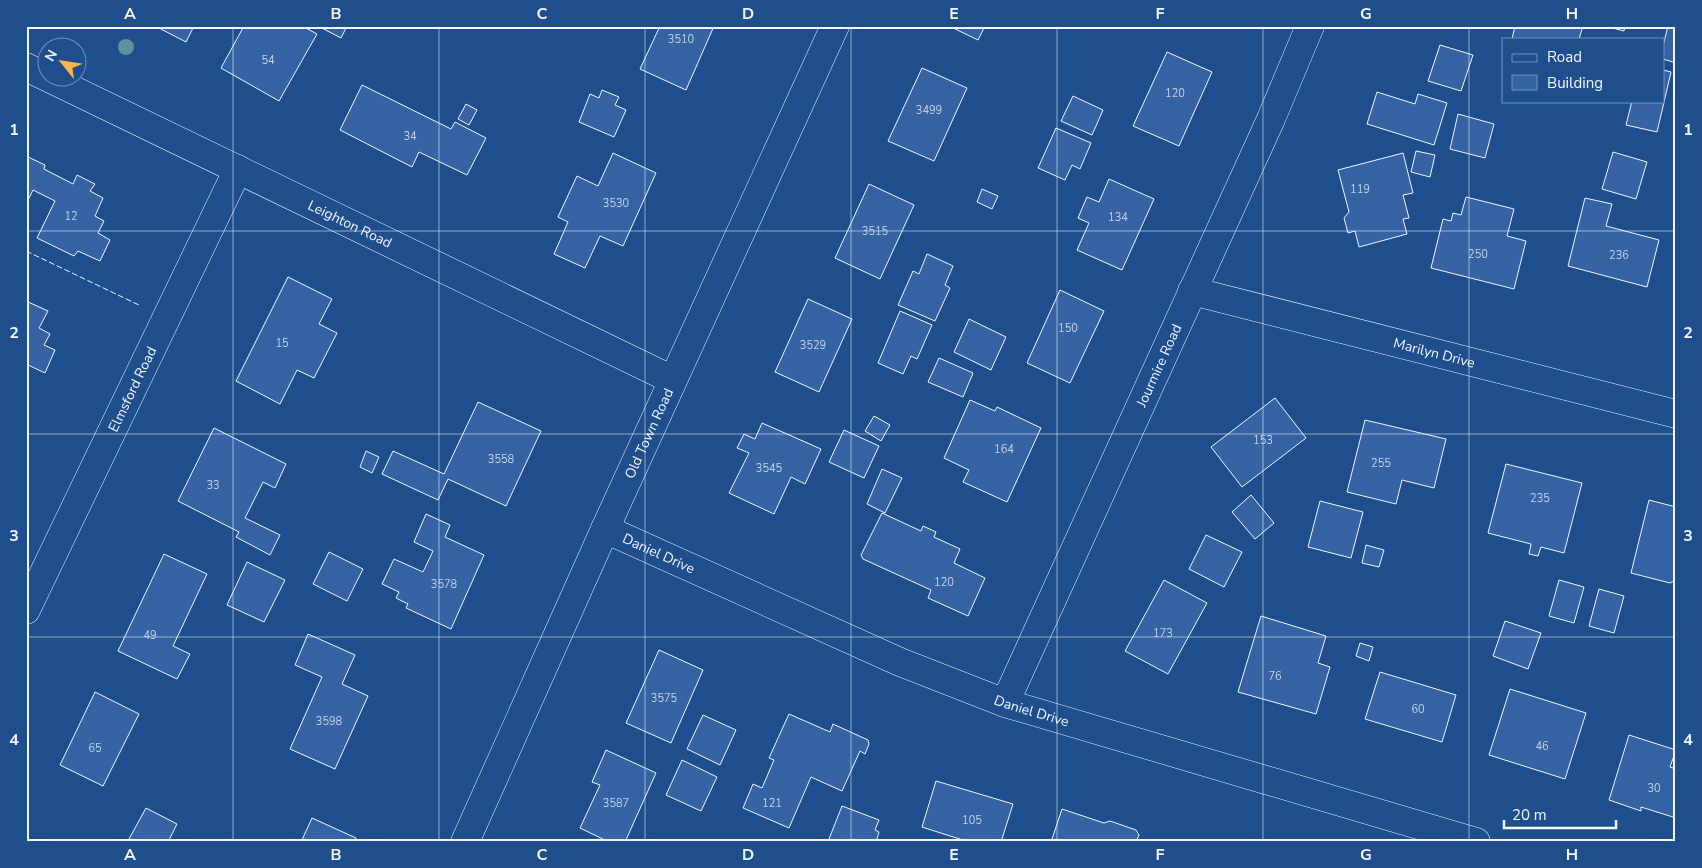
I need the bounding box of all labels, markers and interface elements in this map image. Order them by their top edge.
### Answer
text: A [124,3,136,25]
text: B [330,3,342,25]
text: C [537,3,548,25]
text: D [742,3,754,25]
text: E [949,3,959,25]
text: F [1156,3,1165,25]
text: G [1360,3,1372,25]
text: H [1566,3,1578,25]
house number: 3510 [668,32,695,47]
north arrow [38,38,88,88]
legend [1502,38,1664,102]
text: N [40,46,62,65]
text: Road [1547,47,1582,67]
house number: 54 [261,53,275,68]
text: Building [1547,73,1603,93]
house number: 120 [1165,86,1185,101]
house number: 3499 [916,103,942,118]
text: 1 [9,119,19,141]
text: 1 [1683,119,1693,141]
house number: 34 [403,129,417,144]
house number: 119 [1350,182,1370,197]
street label: Leighton Road [305,195,395,252]
house number: 3530 [603,196,630,211]
house number: 12 [64,209,78,224]
house number: 134 [1108,210,1128,225]
house number: 3515 [862,224,889,239]
house number: 250 [1468,247,1488,262]
house number: 236 [1609,248,1629,263]
house number: 150 [1058,321,1078,336]
street label: Jourmire Road [1131,321,1186,411]
text: 2 [9,322,19,344]
text: 2 [1683,322,1693,344]
street label: Marilyn Drive [1391,333,1477,372]
house number: 15 [275,336,289,351]
house number: 3529 [800,338,826,353]
street label: Elmsford Road [104,343,161,435]
street label: Old Town Road [620,385,678,482]
house number: 153 [1253,433,1273,448]
house number: 164 [994,442,1014,457]
house number: 3558 [488,452,515,467]
house number: 255 [1371,456,1391,471]
house number: 3545 [756,461,783,476]
house number: 33 [206,478,220,493]
house number: 235 [1530,491,1550,506]
text: 3 [9,525,19,547]
text: 3 [1683,525,1693,547]
street label: Daniel Drive [620,529,698,578]
house number: 120 [934,575,954,590]
house number: 3578 [431,577,458,592]
house number: 173 [1153,626,1173,641]
house number: 49 [143,628,157,643]
house number: 76 [1268,669,1282,684]
street label: Daniel Drive [991,690,1071,731]
house number: 3575 [651,691,678,706]
house number: 60 [1411,702,1425,717]
house number: 3598 [316,714,343,729]
text: 4 [9,729,19,751]
text: 4 [1683,729,1693,751]
house number: 46 [1535,739,1549,754]
house number: 65 [88,741,102,756]
house number: 30 [1647,781,1661,796]
house number: 3587 [603,796,629,811]
house number: 121 [762,796,782,811]
scale bar [1504,798,1617,830]
text: 20 m [1512,805,1547,825]
house number: 105 [962,813,982,828]
text: A [124,844,136,866]
text: B [330,844,342,866]
text: C [537,844,548,866]
text: D [742,844,754,866]
text: E [949,844,959,866]
text: F [1156,844,1165,866]
text: G [1360,844,1372,866]
text: H [1566,844,1578,866]

